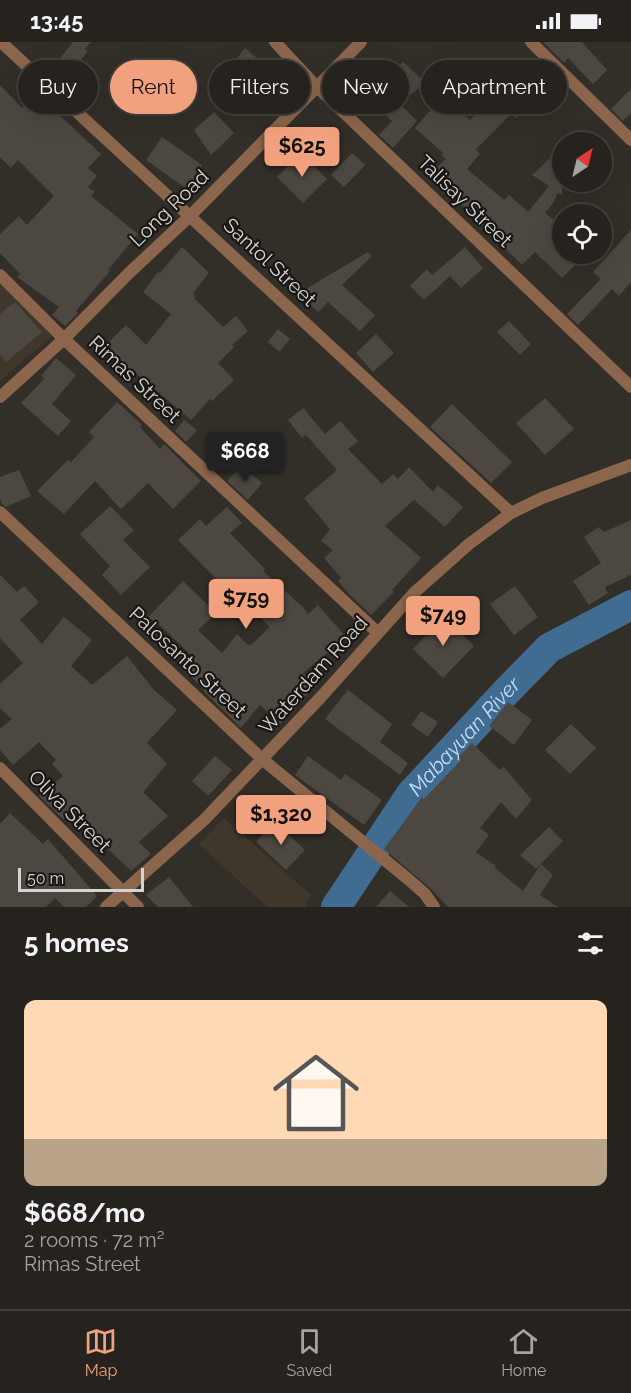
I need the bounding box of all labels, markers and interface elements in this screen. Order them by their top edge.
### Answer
text: 13:45 [30,8,83,34]
chip: Buy [18,60,98,114]
chip: Rent [110,60,197,114]
chip: Filters [209,60,310,114]
chip: New [322,60,409,114]
chip: Apartment [421,60,567,114]
pin: $625 [266,127,338,178]
north arrow [552,132,612,192]
map controls [552,132,612,264]
text: $625 [278,134,326,158]
street label: Talisay Street [413,150,517,252]
street label: Long Road [125,164,213,252]
button: locate [552,204,612,264]
street label: Santol Street [219,213,322,311]
street label: Rimas Street [84,330,186,428]
pin: $668 [209,432,281,483]
text: $668 [220,439,270,463]
pin: $759 [210,579,282,630]
text: $759 [223,586,269,610]
pin: $749 [407,596,479,647]
street label: Palosanto Street [124,602,252,723]
text: $749 [420,603,466,627]
street label: Waterdam Road [254,611,372,739]
water label: Mabayuan River [403,671,526,801]
street label: Oliva Street [24,765,116,857]
pin: $1,320 [232,795,330,846]
text: $1,320 [250,802,312,826]
scale bar [18,865,144,892]
text: 50 m [27,869,64,888]
icon: filters [574,927,607,960]
text: 5 homes [24,928,129,958]
icon: home [262,1039,370,1147]
text: $668/mo [24,1198,145,1228]
text: 2 rooms · 72 m² [24,1228,164,1252]
text: Rimas Street [24,1252,141,1276]
tab: Map [84,1325,117,1380]
tab: Saved [286,1325,332,1380]
tab: Home [501,1325,546,1380]

